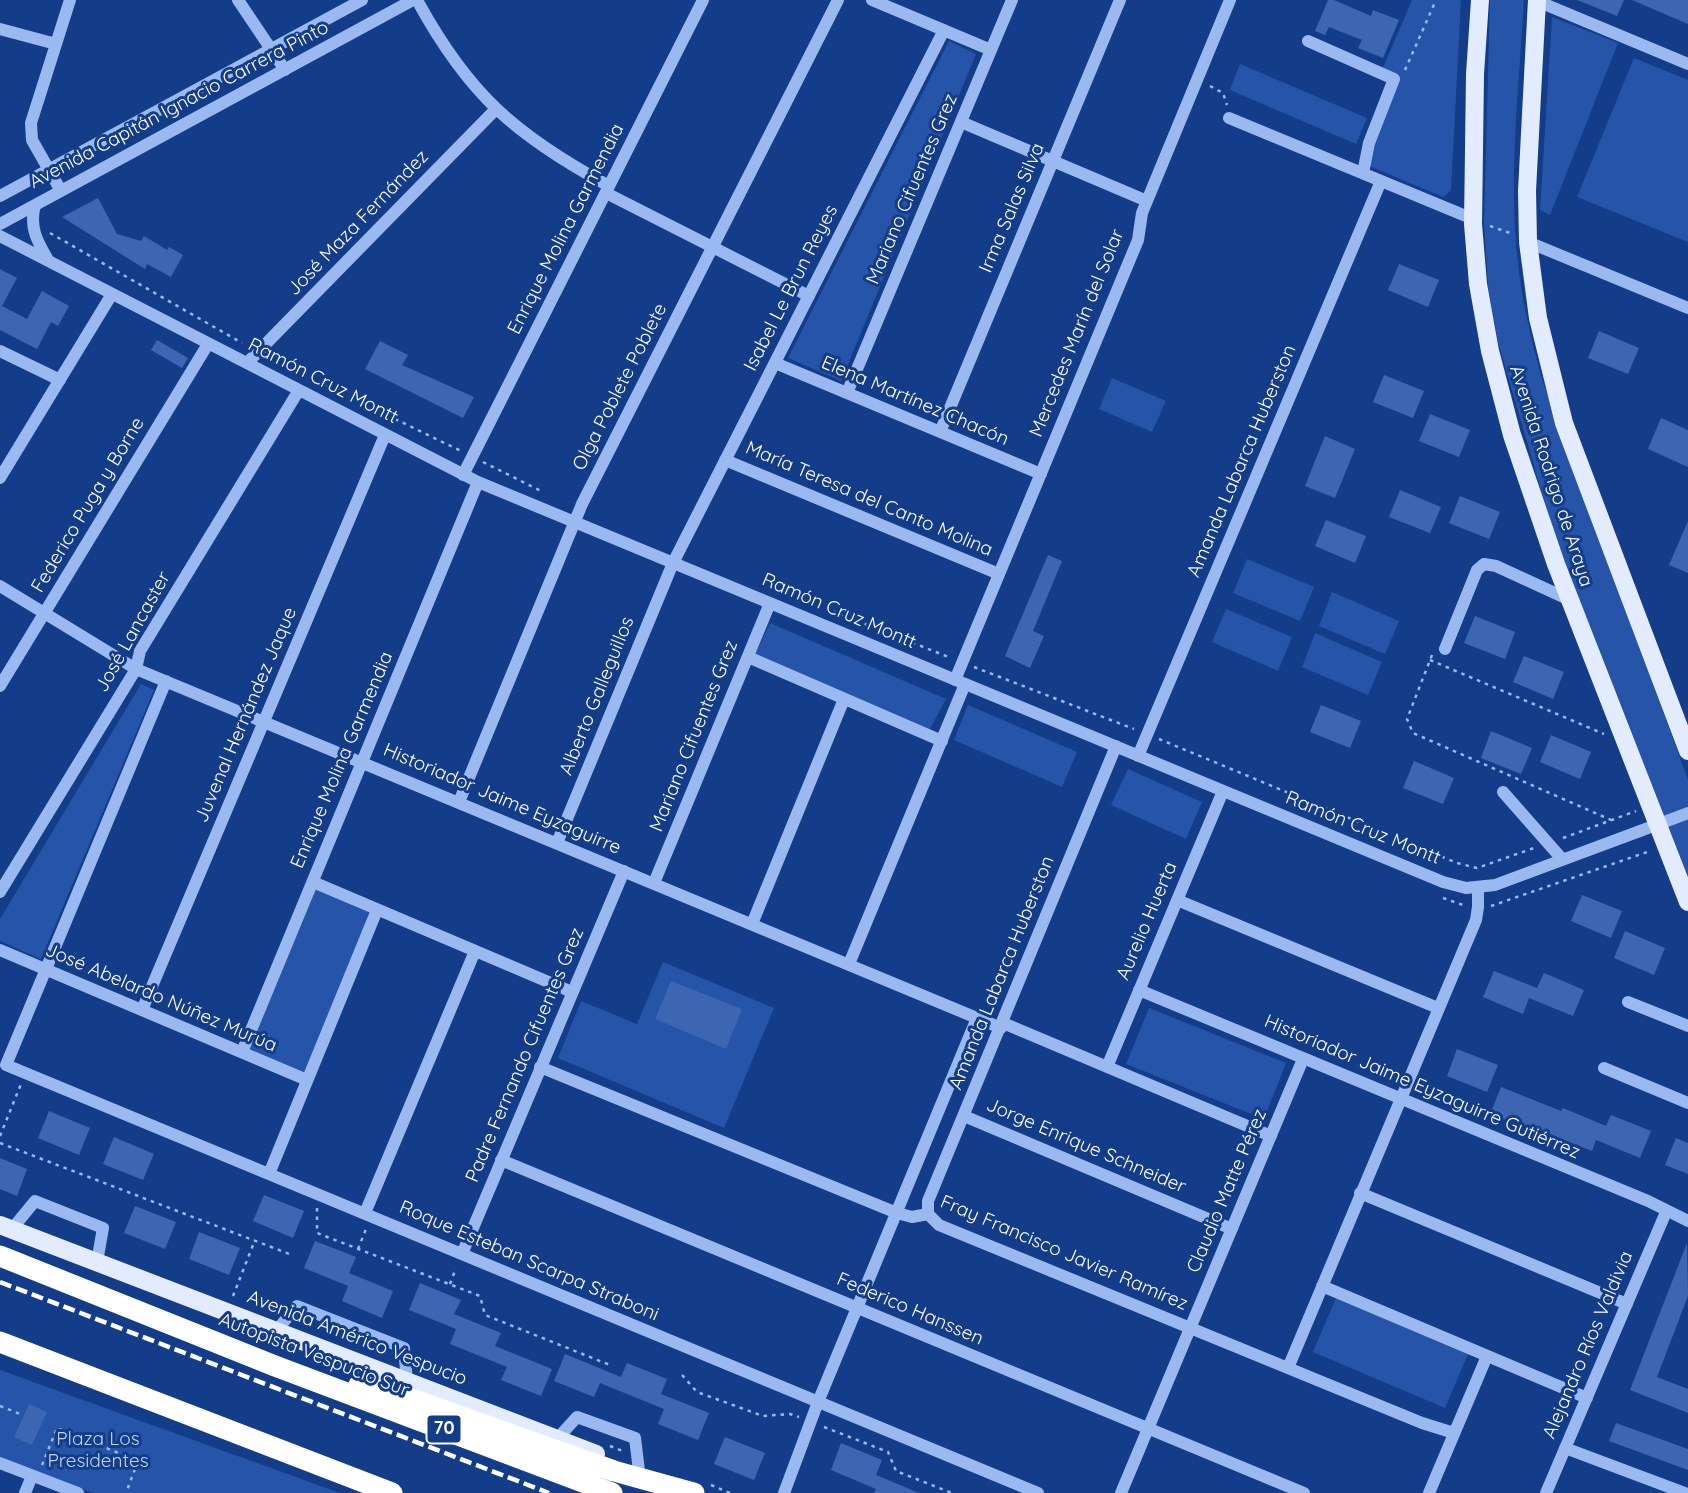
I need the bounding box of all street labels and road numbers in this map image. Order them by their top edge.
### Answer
street label: Avenida Capitán Ignacio Carrera Pinto [25,16,333,194]
street label: Mariano Cifuentes Grez [862,90,962,288]
street label: Enrique Molina Garmendia [503,120,629,338]
street label: Irma Salas Silva [974,140,1050,276]
street label: José Maza Fernández [283,145,433,301]
street label: Isabel Le Brun Reyes [739,201,843,375]
street label: Mercedes Marín del Solar [1025,226,1129,440]
street label: Olga Poblete Poblete [568,300,672,474]
street label: Ramón Cruz Montt [244,333,402,429]
street label: Amanda Labarca Huberston [1183,341,1301,581]
street label: Elena Martínez Chacón [818,351,1012,451]
street label: Avenida Rodrigo de Araya [1504,362,1598,590]
street label: Federico Puga y Borne [27,413,149,597]
street label: María Teresa del Canto Molina [742,436,996,562]
street label: José Lancaster [90,568,176,696]
street label: Ramón Cruz Montt [759,568,919,654]
street label: Juvenal Hernández Jaque [190,604,302,826]
street label: Alberto Galleguillos [555,613,639,779]
street label: Mariano Cifuentes Grez [645,637,743,835]
street label: Enrique Molina Garmendia [286,648,398,872]
street label: Historiador Jaime Eyzaguirre [380,738,624,860]
street label: Ramón Cruz Montt [1282,786,1444,870]
street label: Amanda Labarca Huberston [945,853,1059,1093]
street label: Aurelio Huerta [1112,858,1182,984]
street label: Padre Fernando Cifuentes Grez [461,924,589,1186]
street label: José Abelardo Núñez Murúa [42,939,280,1057]
street label: Historiador Jaime Eyzaguirre Gutiérrez [1261,1010,1583,1164]
street label: Jorge Enrique Schneider [983,1094,1189,1198]
street label: Claudio Matte Pérez [1182,1106,1272,1276]
street label: Fray Francisco Javier Ramírez [937,1190,1191,1316]
street label: Roque Esteban Scarpa Straboni [396,1196,662,1326]
street label: Alejandro Ríos Valdivia [1538,1248,1638,1442]
street label: Federico Hanssen [833,1268,987,1350]
street label: Avenida Américo Vespucio [244,1286,470,1390]
street label: Autopista Vespucio Sur [216,1308,412,1402]
road number: 70 [426,1414,462,1444]

